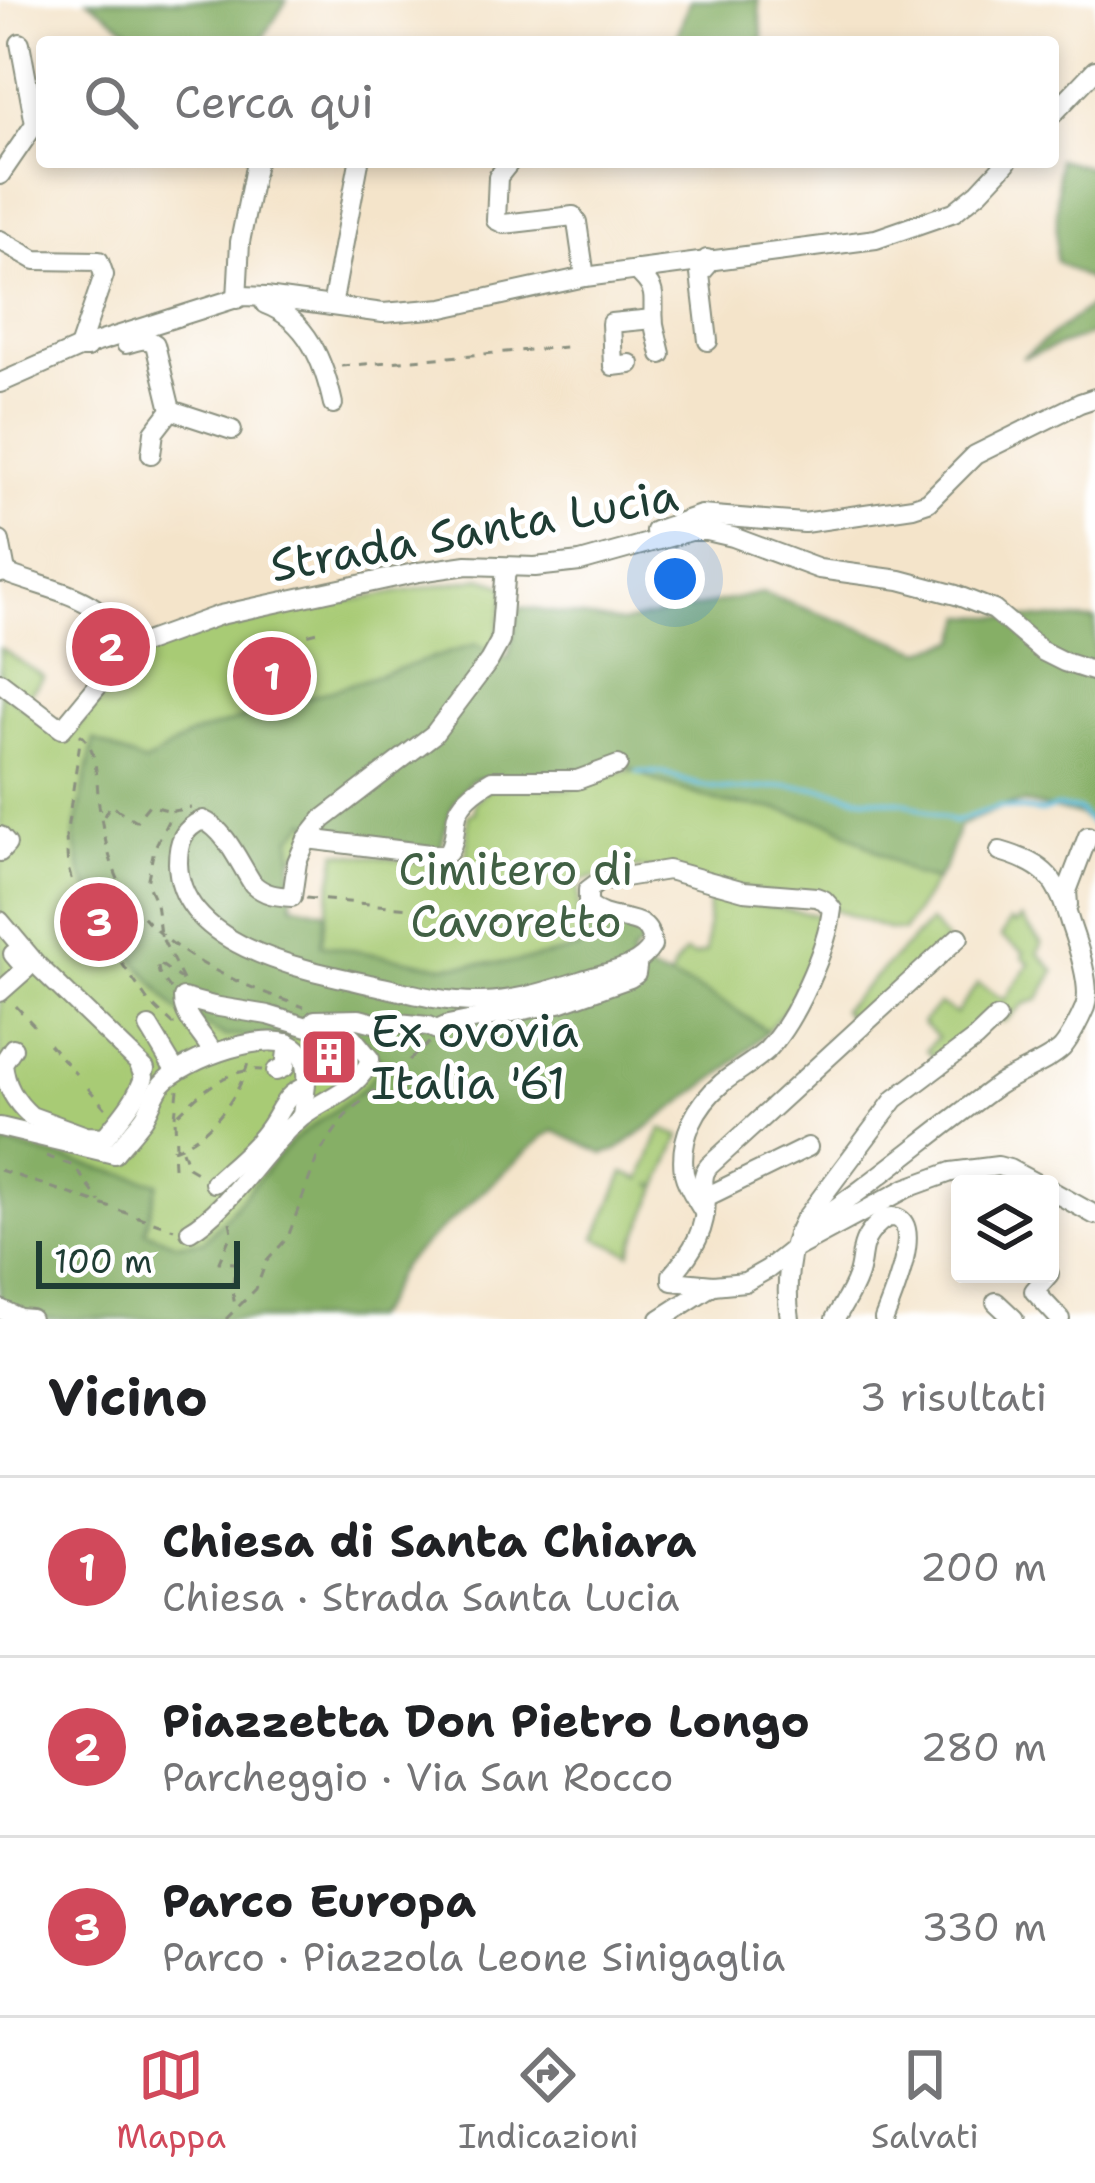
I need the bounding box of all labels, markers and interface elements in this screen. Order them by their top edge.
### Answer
search box [36,36,1059,168]
icon: search [78,69,144,135]
text: Cerca qui [174,72,374,132]
street label: Strada Santa Lucia [265,465,683,595]
your location [645,549,705,609]
pin: 2 [72,602,150,692]
pin: 1 [233,631,311,721]
park label: Cimitero di Cavoretto [398,839,634,951]
pin: 3 [60,877,138,967]
place label: Ex ovovia Italia '61 [371,1001,579,1113]
building icon: Ex ovovia Italia '61 [298,1026,360,1088]
map controls [951,1175,1059,1283]
button: layers [951,1175,1059,1283]
scale bar [36,1235,240,1288]
text: 100 m [54,1239,153,1284]
text: Vicino [48,1363,208,1431]
text: 3 risultati [859,1371,1047,1423]
text: Chiesa di Santa Chiara [162,1511,696,1571]
text: 1 [78,1541,96,1593]
text: 200 m [920,1541,1047,1593]
text: Chiesa · Strada Santa Lucia [162,1571,680,1623]
text: Piazzetta Don Pietro Longo [162,1691,810,1751]
text: 2 [73,1721,101,1773]
text: 280 m [920,1721,1047,1773]
text: Parcheggio · Via San Rocco [162,1751,673,1803]
text: Parco Europa [162,1871,476,1931]
text: 3 [73,1901,101,1953]
text: 330 m [921,1901,1047,1953]
text: Parco · Piazzola Leone Sinigaglia [162,1931,785,1983]
tab: Mappa [116,2042,226,2159]
tab: Indicazioni [458,2042,639,2159]
tab: Salvati [871,2042,979,2159]

